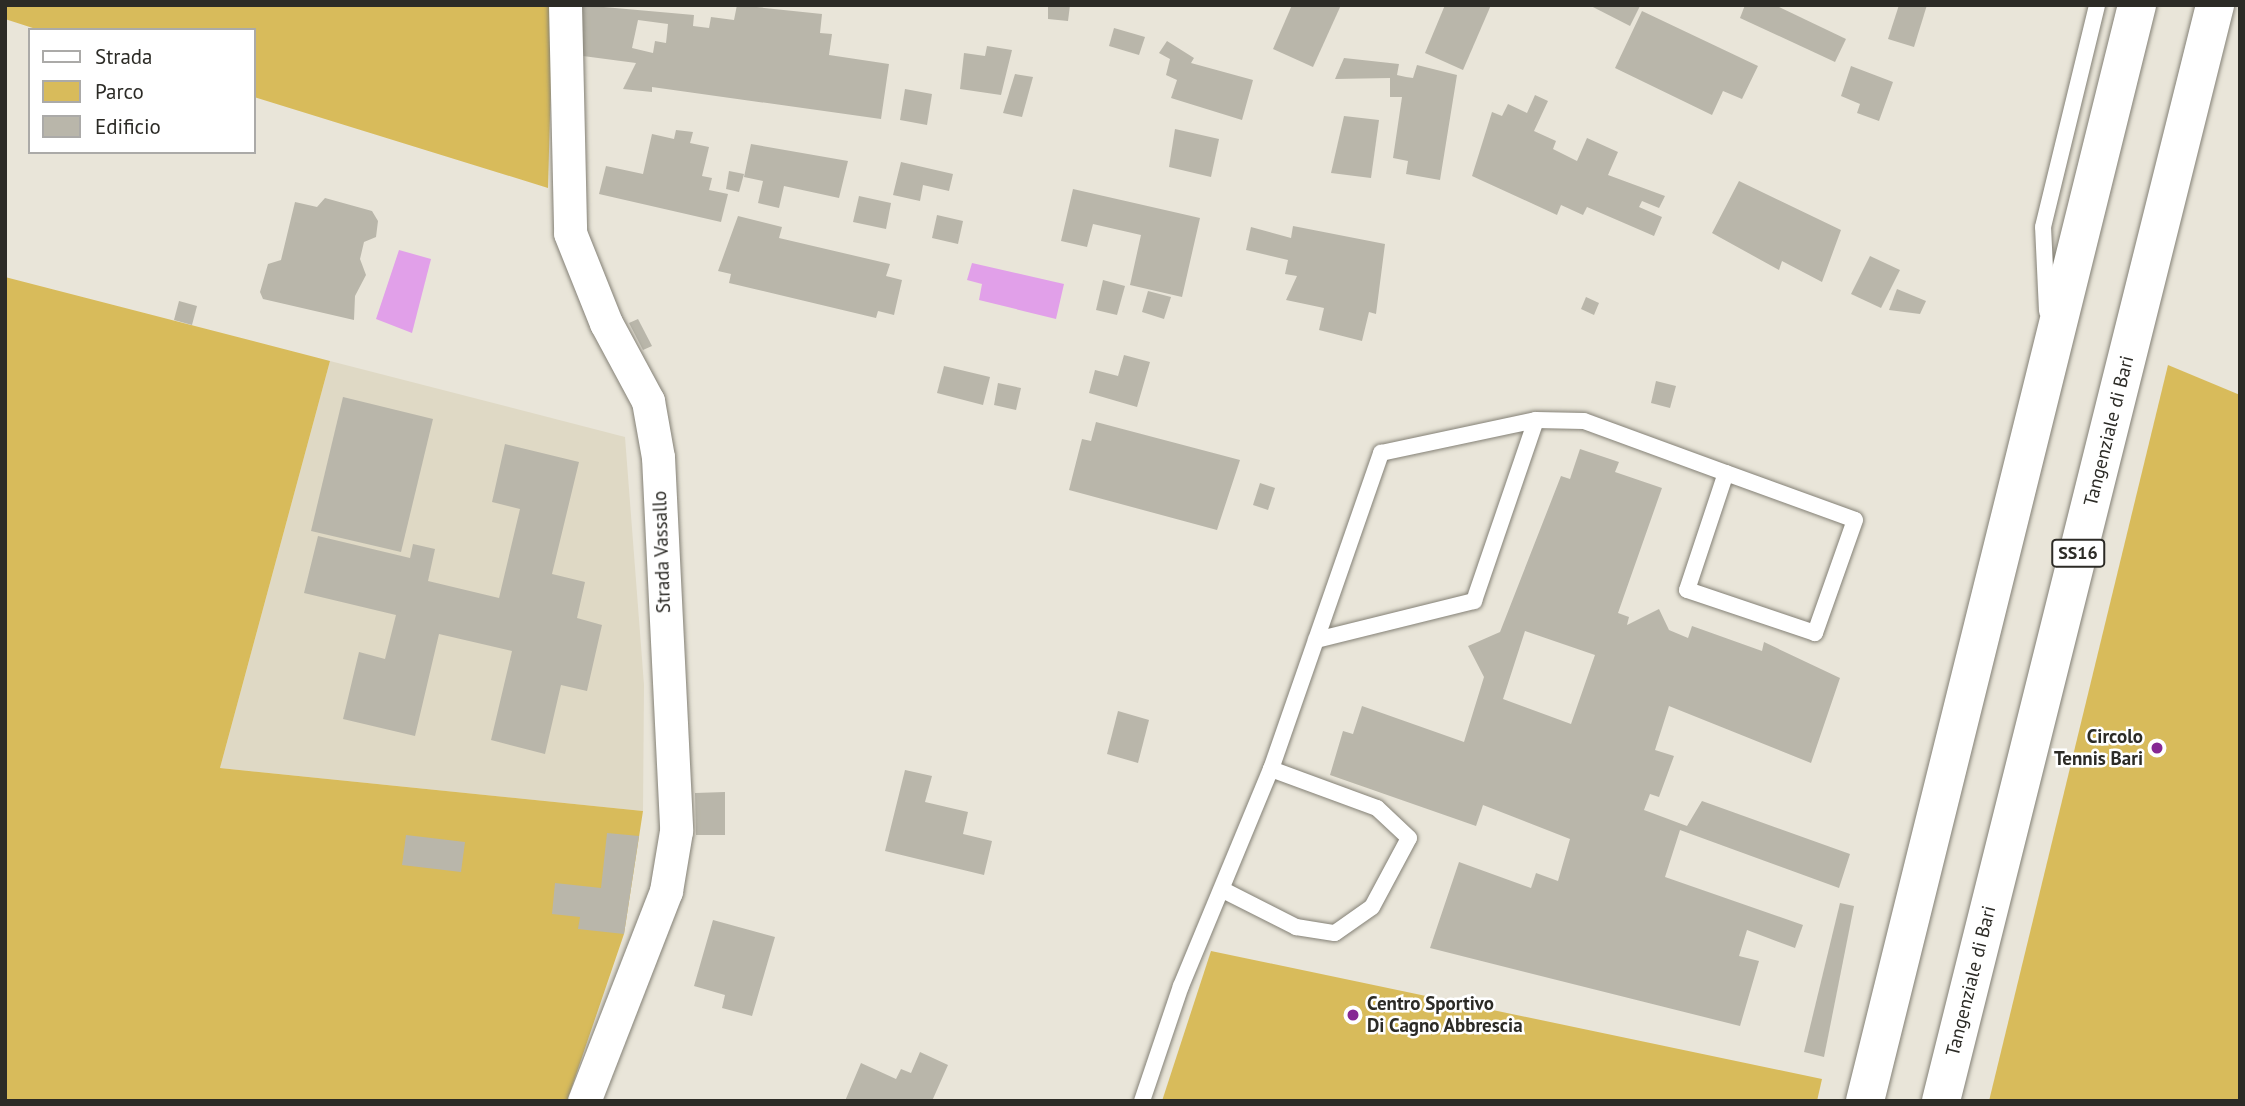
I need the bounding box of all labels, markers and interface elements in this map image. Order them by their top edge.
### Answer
legend [28,28,256,154]
text: Strada [95,43,153,70]
text: Parco [95,78,144,105]
text: Edificio [95,113,161,140]
street label: Tangenziale di Bari [2079,353,2139,509]
street label: Strada Vassallo [648,490,676,614]
road number: SS16 [2050,538,2106,568]
place label: Circolo Tennis Bari [2054,726,2143,770]
marker: Circolo Tennis Bari [2149,740,2165,756]
street label: Tangenziale di Bari [1941,903,2001,1059]
place label: Centro Sportivo Di Cagno Abbrescia [1367,993,1524,1037]
marker: Centro Sportivo Di Cagno Abbrescia [1345,1007,1361,1023]

